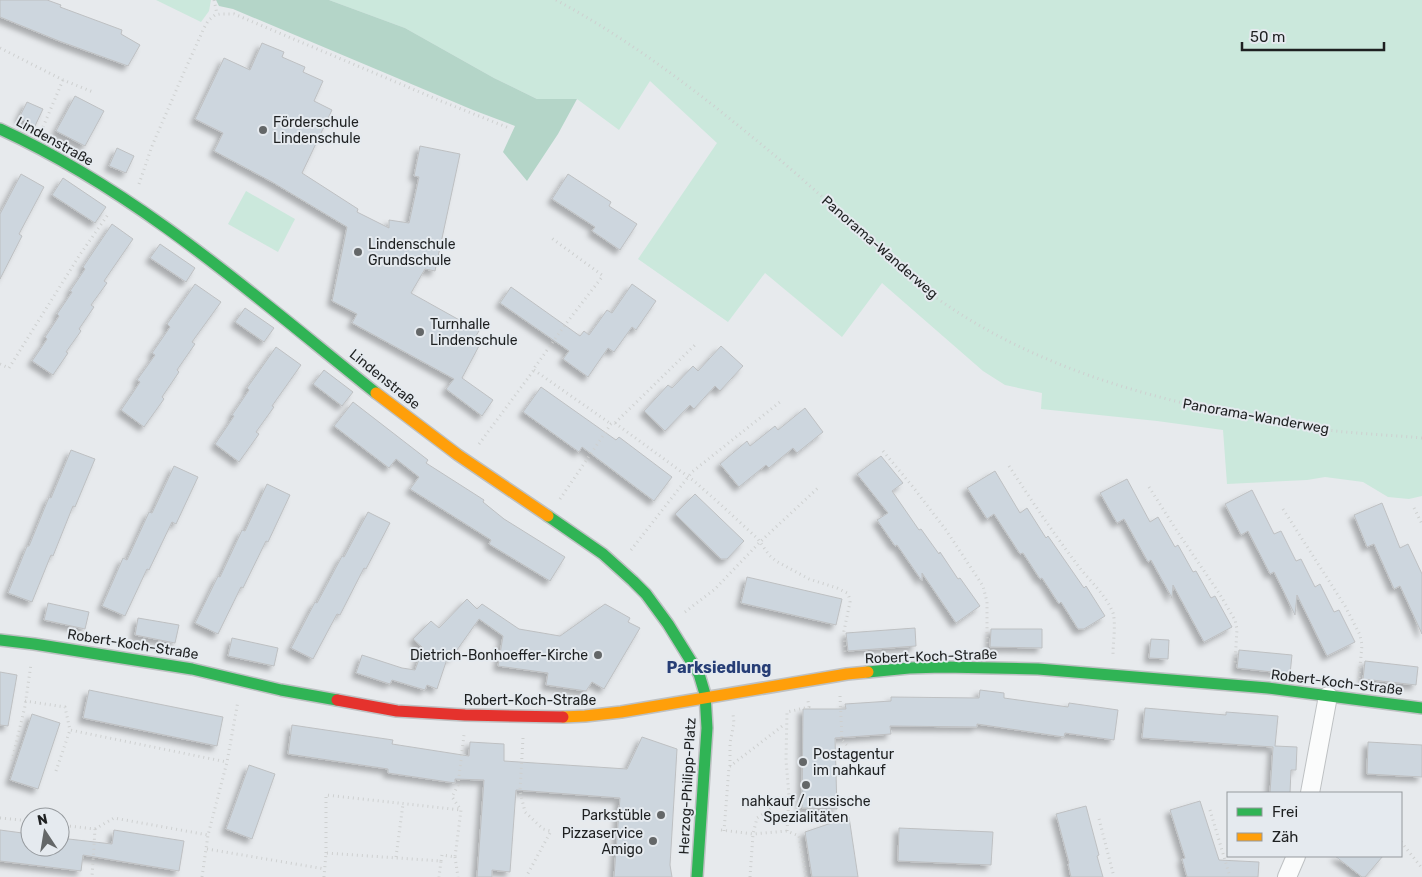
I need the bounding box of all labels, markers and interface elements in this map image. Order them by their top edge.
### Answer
scale bar [1242,20,1384,52]
text: 50 m [1250,28,1285,46]
street label: Lindenstraße [13,113,97,170]
place label: Förderschule Lindenschule [273,114,361,147]
marker: Förderschule Lindenschule [257,124,269,136]
street label: Panorama-Wanderweg [818,192,941,303]
place label: Lindenschule Grundschule [368,236,456,269]
marker: Lindenschule Grundschule [352,246,364,258]
place label: Turnhalle Lindenschule [430,316,518,349]
marker: Turnhalle Lindenschule [414,326,426,338]
street label: Lindenstraße [346,346,424,413]
street label: Panorama-Wanderweg [1181,395,1331,438]
street label: Robert-Koch-Straße [66,626,200,663]
street label: Robert-Koch-Straße [864,646,998,667]
place label: Dietrich-Bonhoeffer-Kirche [410,647,588,664]
marker: Dietrich-Bonhoeffer-Kirche [592,649,604,661]
district label: Parksiedlung [667,658,771,677]
street label: Robert-Koch-Straße [1270,666,1404,699]
street label: Robert-Koch-Straße [464,692,596,709]
street label: Herzog-Philipp-Platz [675,717,700,855]
place label: Postagentur im nahkauf [813,746,895,779]
marker: Postagentur im nahkauf [797,756,809,768]
marker: nahkauf / russische Spezialitäten [800,779,812,791]
legend [1227,792,1402,857]
place label: nahkauf / russische Spezialitäten [741,793,871,826]
text: Frei [1272,803,1298,821]
north arrow [20,807,70,857]
place label: Parkstüble [581,807,651,824]
marker: Parkstüble [655,809,667,821]
text: N [36,810,49,829]
place label: Pizzaservice Amigo [562,825,643,858]
text: Zäh [1272,828,1298,846]
marker: Pizzaservice Amigo [647,835,659,847]

